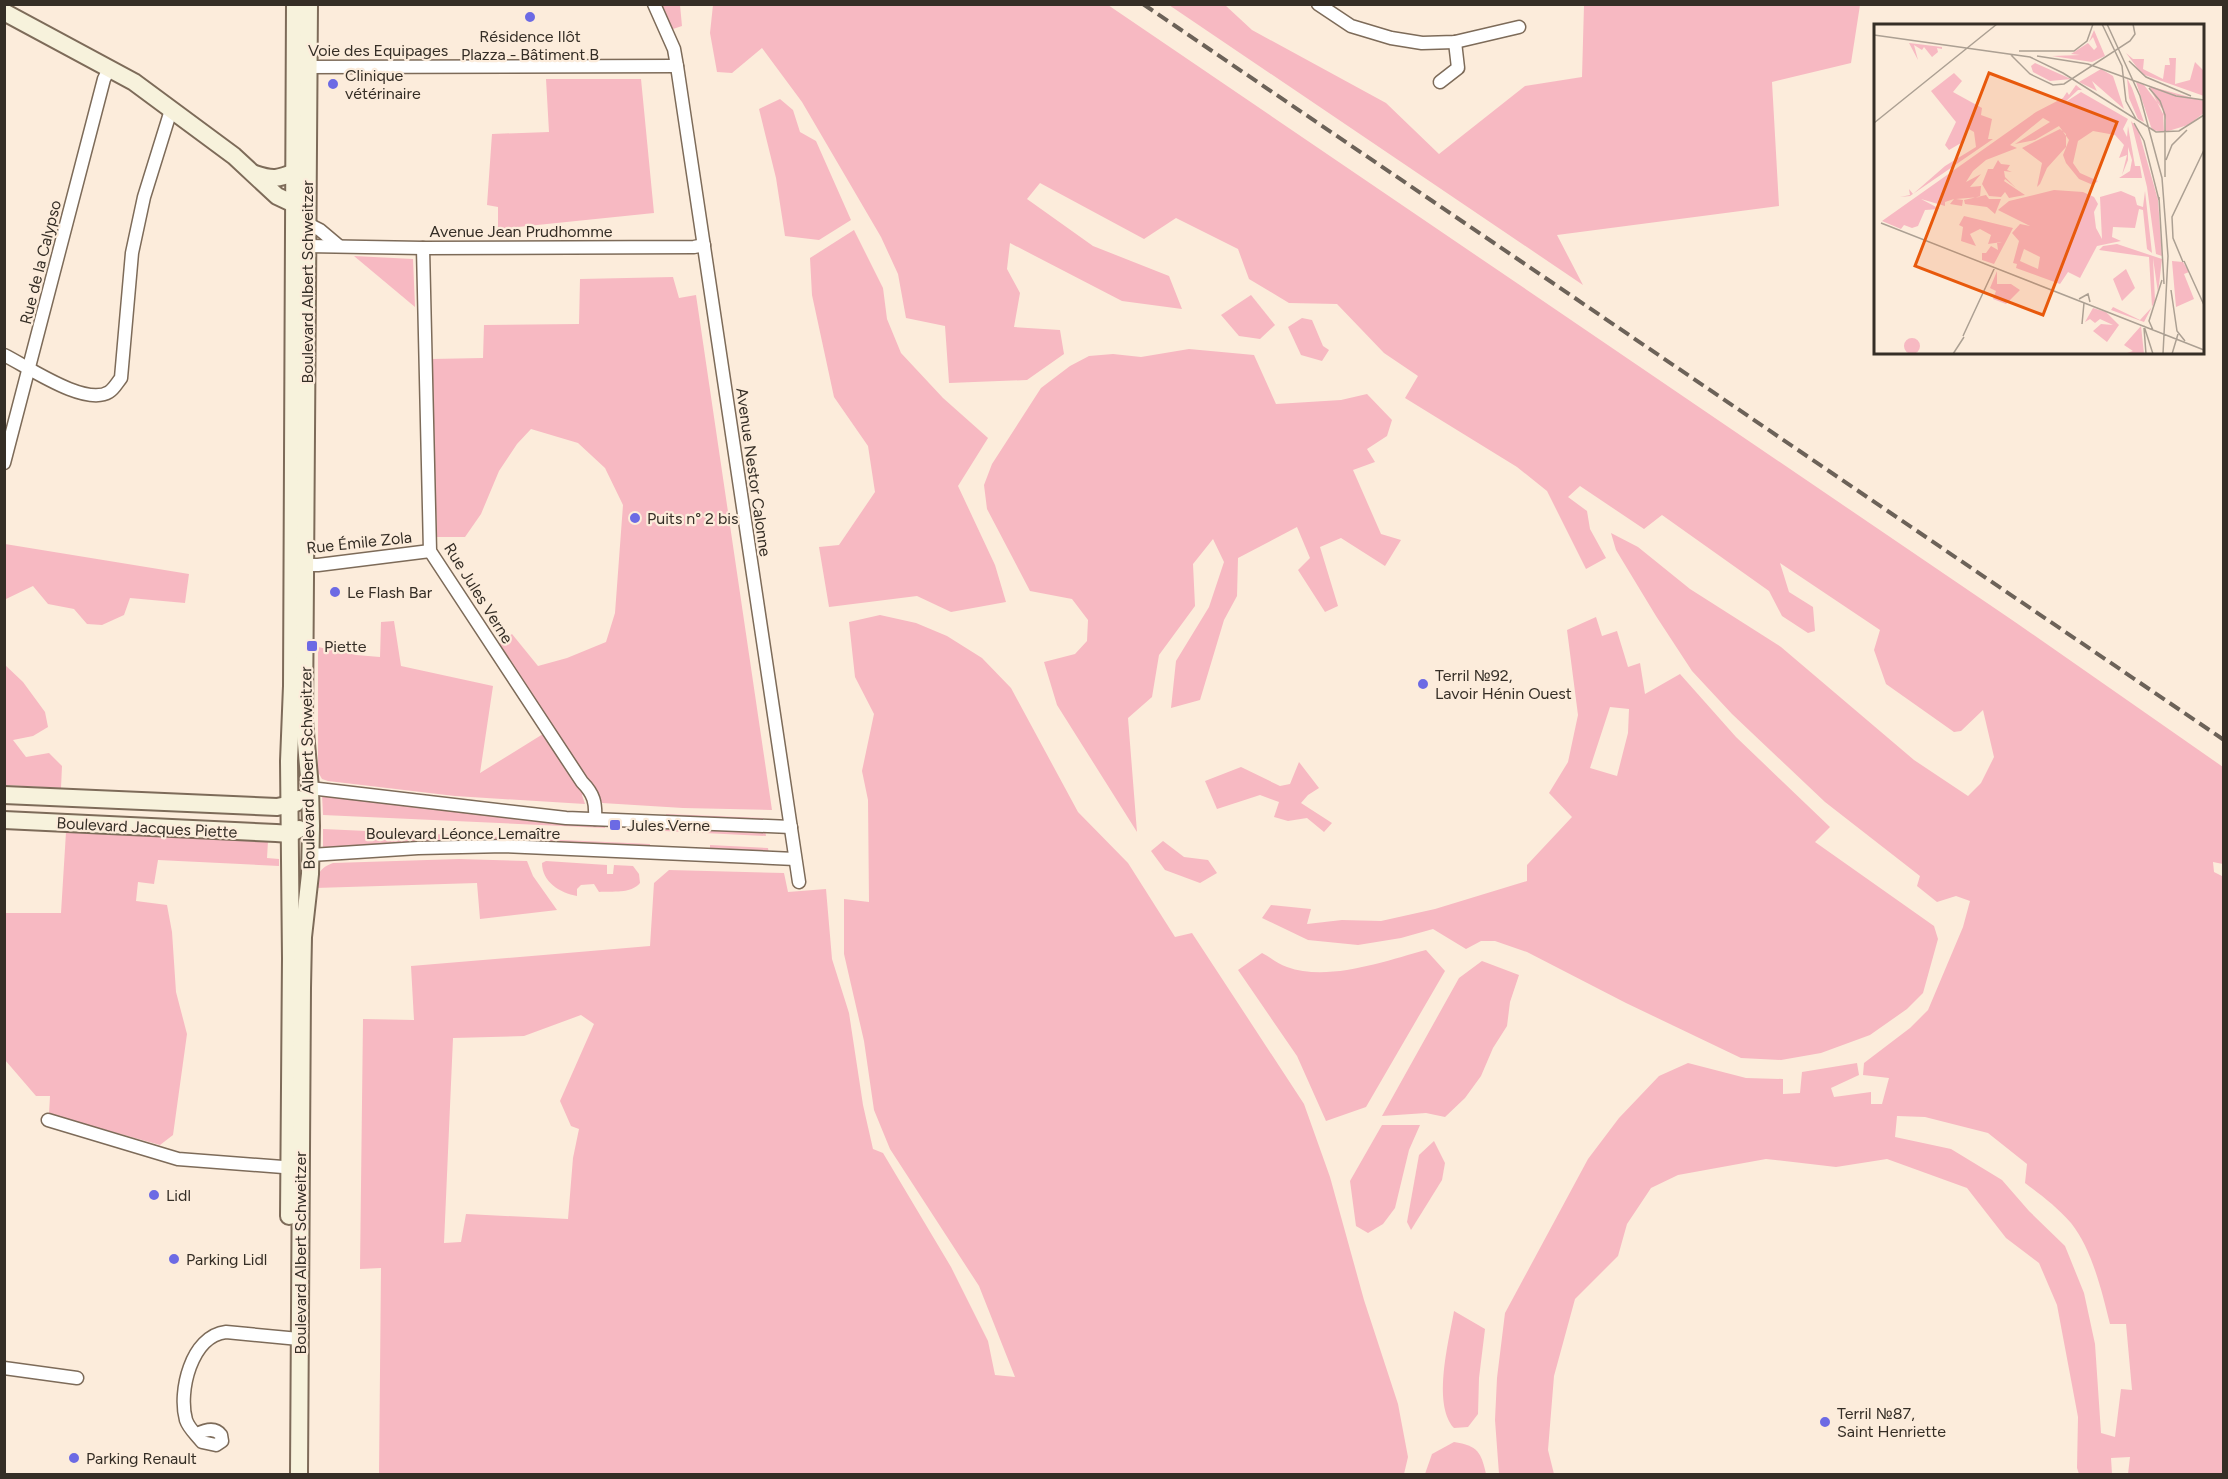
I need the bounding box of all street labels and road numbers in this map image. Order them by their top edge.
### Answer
street label: Voie des Equipages [308,41,448,60]
street label: Boulevard Albert Schweitzer [298,180,317,384]
street label: Rue de la Calypso [16,198,65,326]
street label: Avenue Jean Prudhomme [429,222,613,241]
street label: Avenue Nestor Calonne [732,386,775,558]
street label: Rue Émile Zola [305,528,413,557]
street label: Rue Jules Verne [440,540,517,647]
street label: Boulevard Albert Schweitzer [296,666,319,870]
street label: Boulevard Jacques Piette [56,813,238,842]
street label: Boulevard Léonce Lemaître [366,824,560,843]
street label: Boulevard Albert Schweitzer [291,1151,310,1355]

